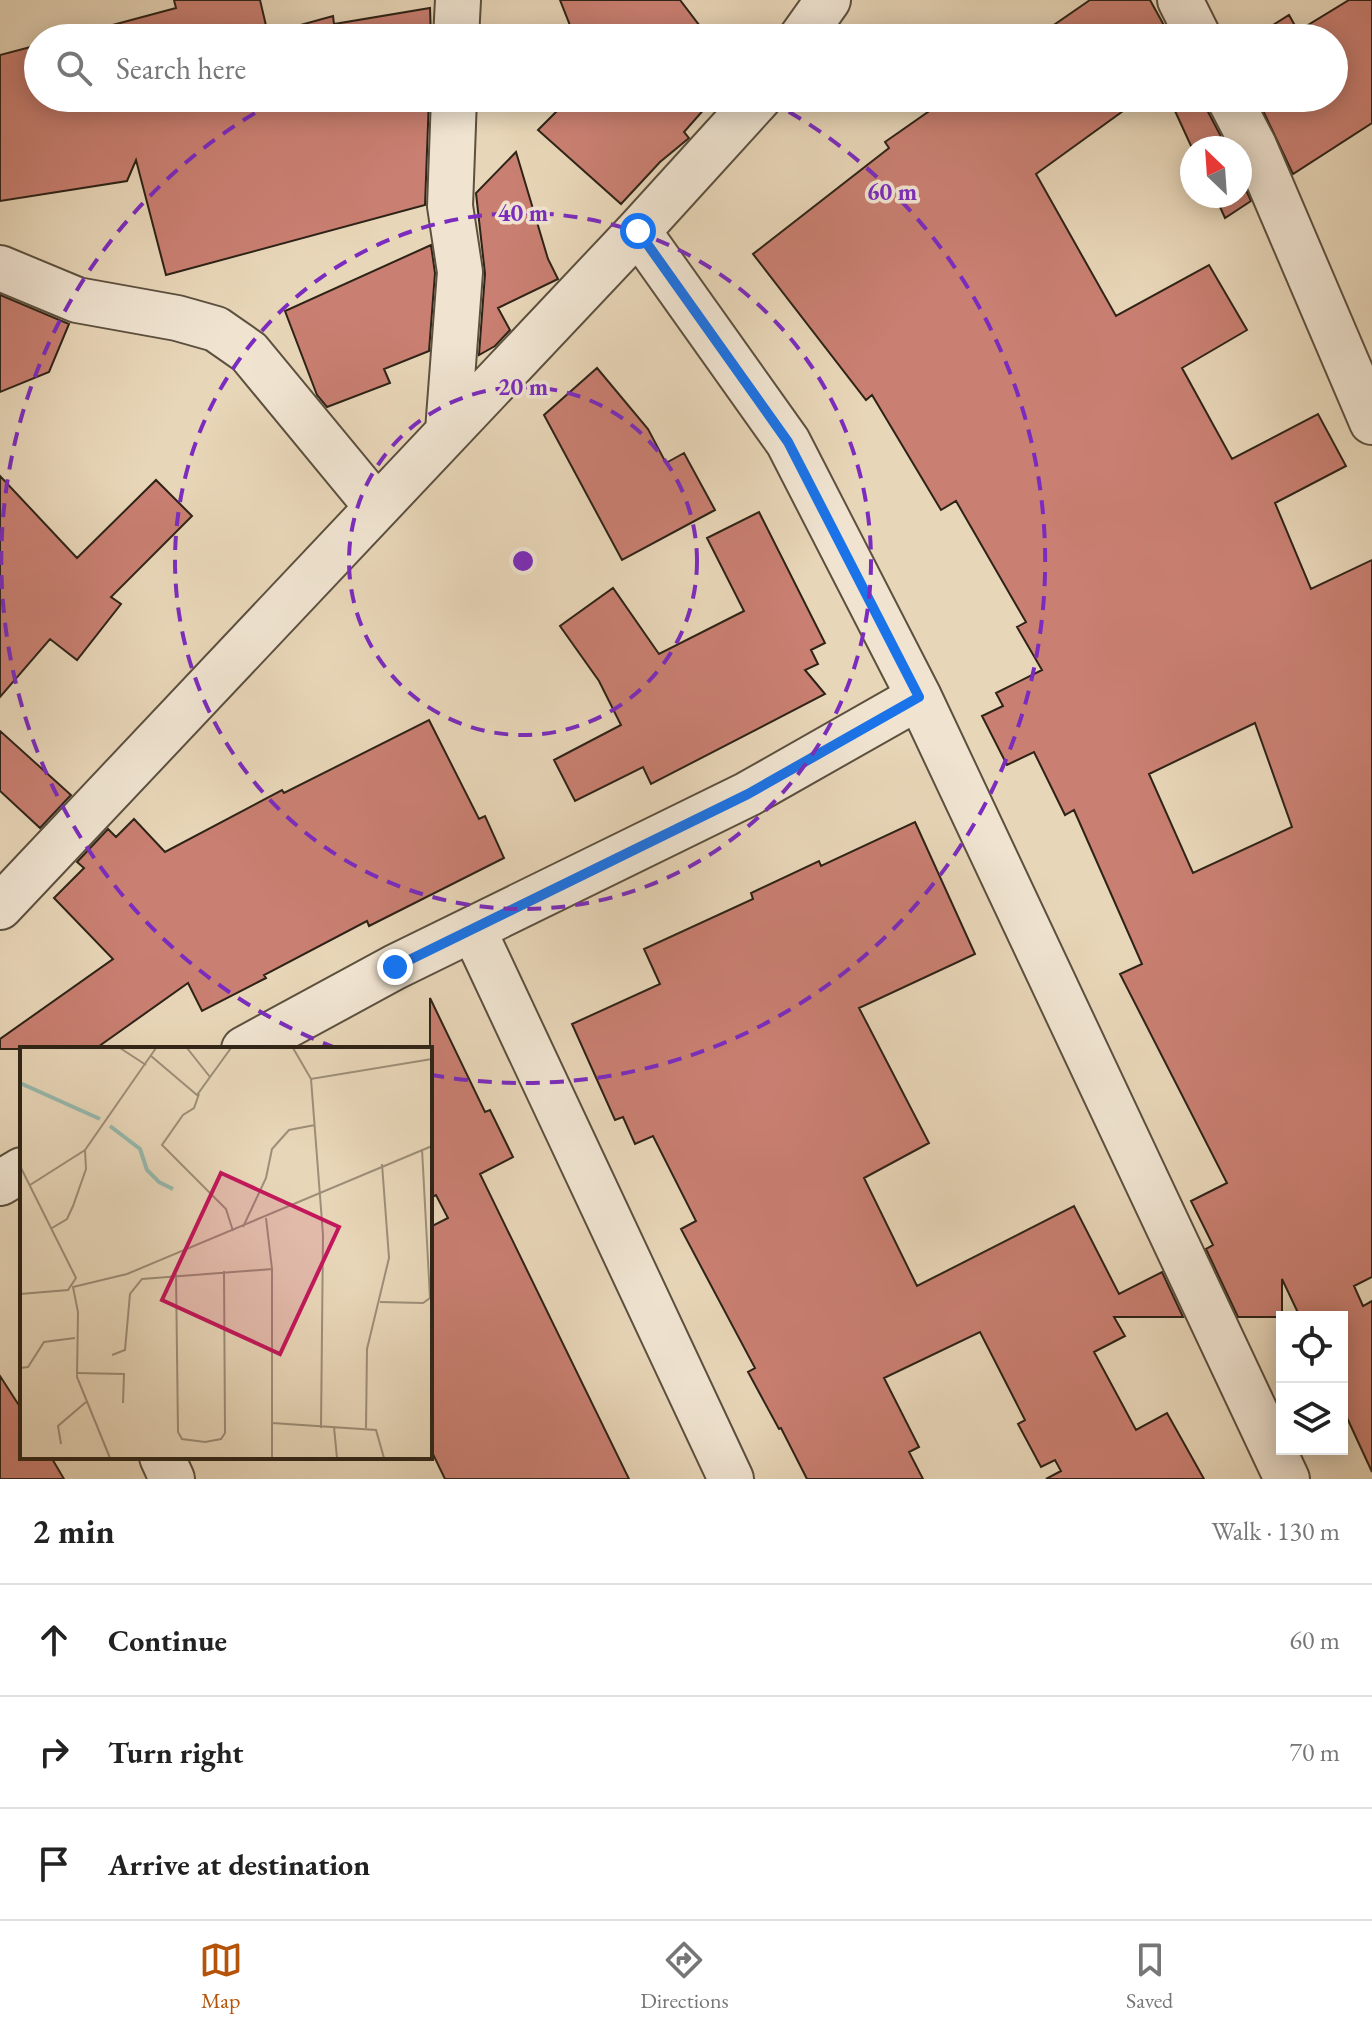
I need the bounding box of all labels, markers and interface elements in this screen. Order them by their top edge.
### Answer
search box [24,24,1348,112]
icon: search [52,46,96,90]
text: Search here [116,49,246,88]
north arrow [1180,136,1252,208]
text: 60 m [867,176,917,207]
text: 40 m [498,197,548,228]
route start [620,213,656,249]
text: 20 m [498,371,548,402]
centre of rings [509,547,537,575]
route end [377,949,413,985]
inset map [20,1047,432,1459]
map controls [1276,1311,1348,1455]
button: locate [1276,1311,1348,1383]
button: layers [1276,1383,1348,1455]
text: 2 min [32,1509,115,1553]
text: Walk · 130 m [1212,1514,1340,1548]
icon: ahead [32,1618,76,1662]
text: Continue [108,1621,227,1660]
text: 60 m [1290,1623,1340,1657]
icon: right [32,1730,76,1774]
text: Turn right [108,1733,244,1772]
text: 70 m [1290,1735,1340,1769]
icon: arrive [32,1842,76,1886]
text: Arrive at destination [108,1845,370,1884]
tab: Map [199,1938,243,2015]
tab: Directions [640,1938,729,2015]
tab: Saved [1126,1938,1173,2015]

